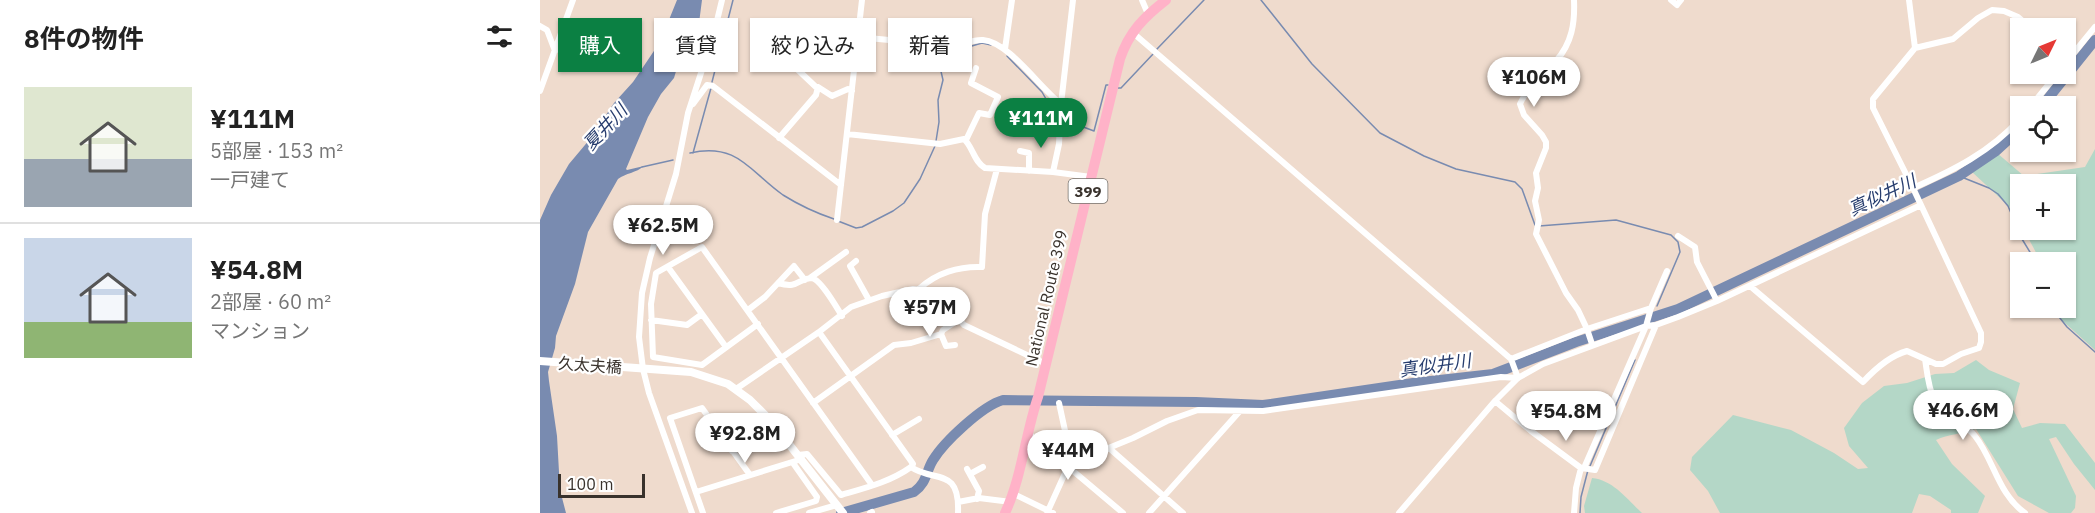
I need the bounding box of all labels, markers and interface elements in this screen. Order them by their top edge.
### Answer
chip: 購入 [558,18,642,72]
chip: 賃貸 [654,18,738,72]
chip: 絞り込み [750,18,876,72]
chip: 新着 [888,18,972,72]
north arrow [2010,18,2076,84]
map controls [2010,18,2076,318]
icon: filters [483,20,516,53]
text: 8件の物件 [24,21,144,55]
pin: ¥106M [1492,57,1576,108]
text: ¥106M [1501,63,1567,90]
button: locate [2010,96,2076,162]
water label: 夏井川 [578,98,633,155]
pin: ¥111M [999,98,1083,149]
text: ¥111M [210,101,295,135]
text: ¥111M [1008,104,1074,131]
icon: home [72,111,144,183]
text: 5部屋 · 153 m² [210,137,343,164]
text: 一戸建て [210,166,290,193]
water label: 真似井川 [1845,169,1921,221]
button: + [2010,174,2076,240]
road number: 399 [1068,179,1108,203]
pin: ¥62.5M [614,205,712,256]
text: ¥62.5M [627,211,699,238]
street label: National Route 399 [1021,228,1071,368]
text: ¥54.8M [210,252,303,286]
button: − [2010,252,2076,318]
icon: home [72,262,144,334]
pin: ¥57M [894,287,966,338]
text: 2部屋 · 60 m² [210,288,331,315]
text: ¥57M [903,293,957,320]
text: マンション [210,317,310,344]
water label: 真似井川 [1398,348,1474,381]
street label: 久太夫橋 [557,353,623,377]
pin: ¥46.6M [1914,390,2012,441]
pin: ¥54.8M [1517,391,1615,442]
text: ¥46.6M [1927,396,1999,423]
text: ¥54.8M [1530,397,1602,424]
pin: ¥92.8M [696,413,794,464]
text: ¥92.8M [709,419,781,446]
pin: ¥44M [1032,430,1104,481]
text: ¥44M [1041,436,1095,463]
scale bar [558,471,645,498]
text: 100 m [567,474,614,494]

